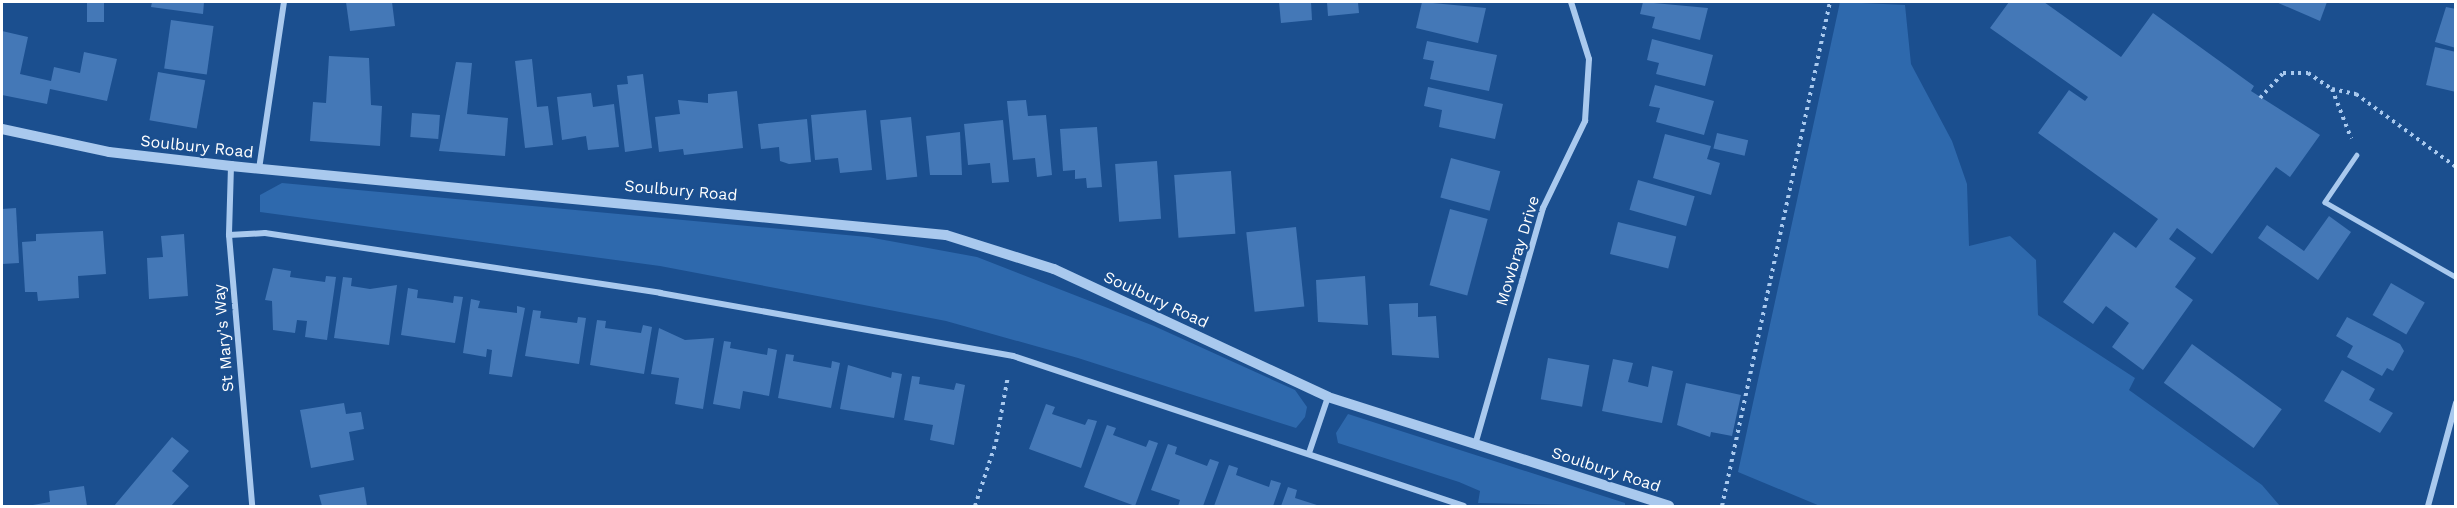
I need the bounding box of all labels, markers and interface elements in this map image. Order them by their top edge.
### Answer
street label: Soulbury Road [139,132,255,162]
street label: Soulbury Road [623,176,739,206]
street label: Mowbray Drive [1492,193,1544,309]
street label: Soulbury Road [1100,267,1212,333]
street label: St Mary's Way [210,283,238,393]
street label: Soulbury Road [1549,443,1663,497]

